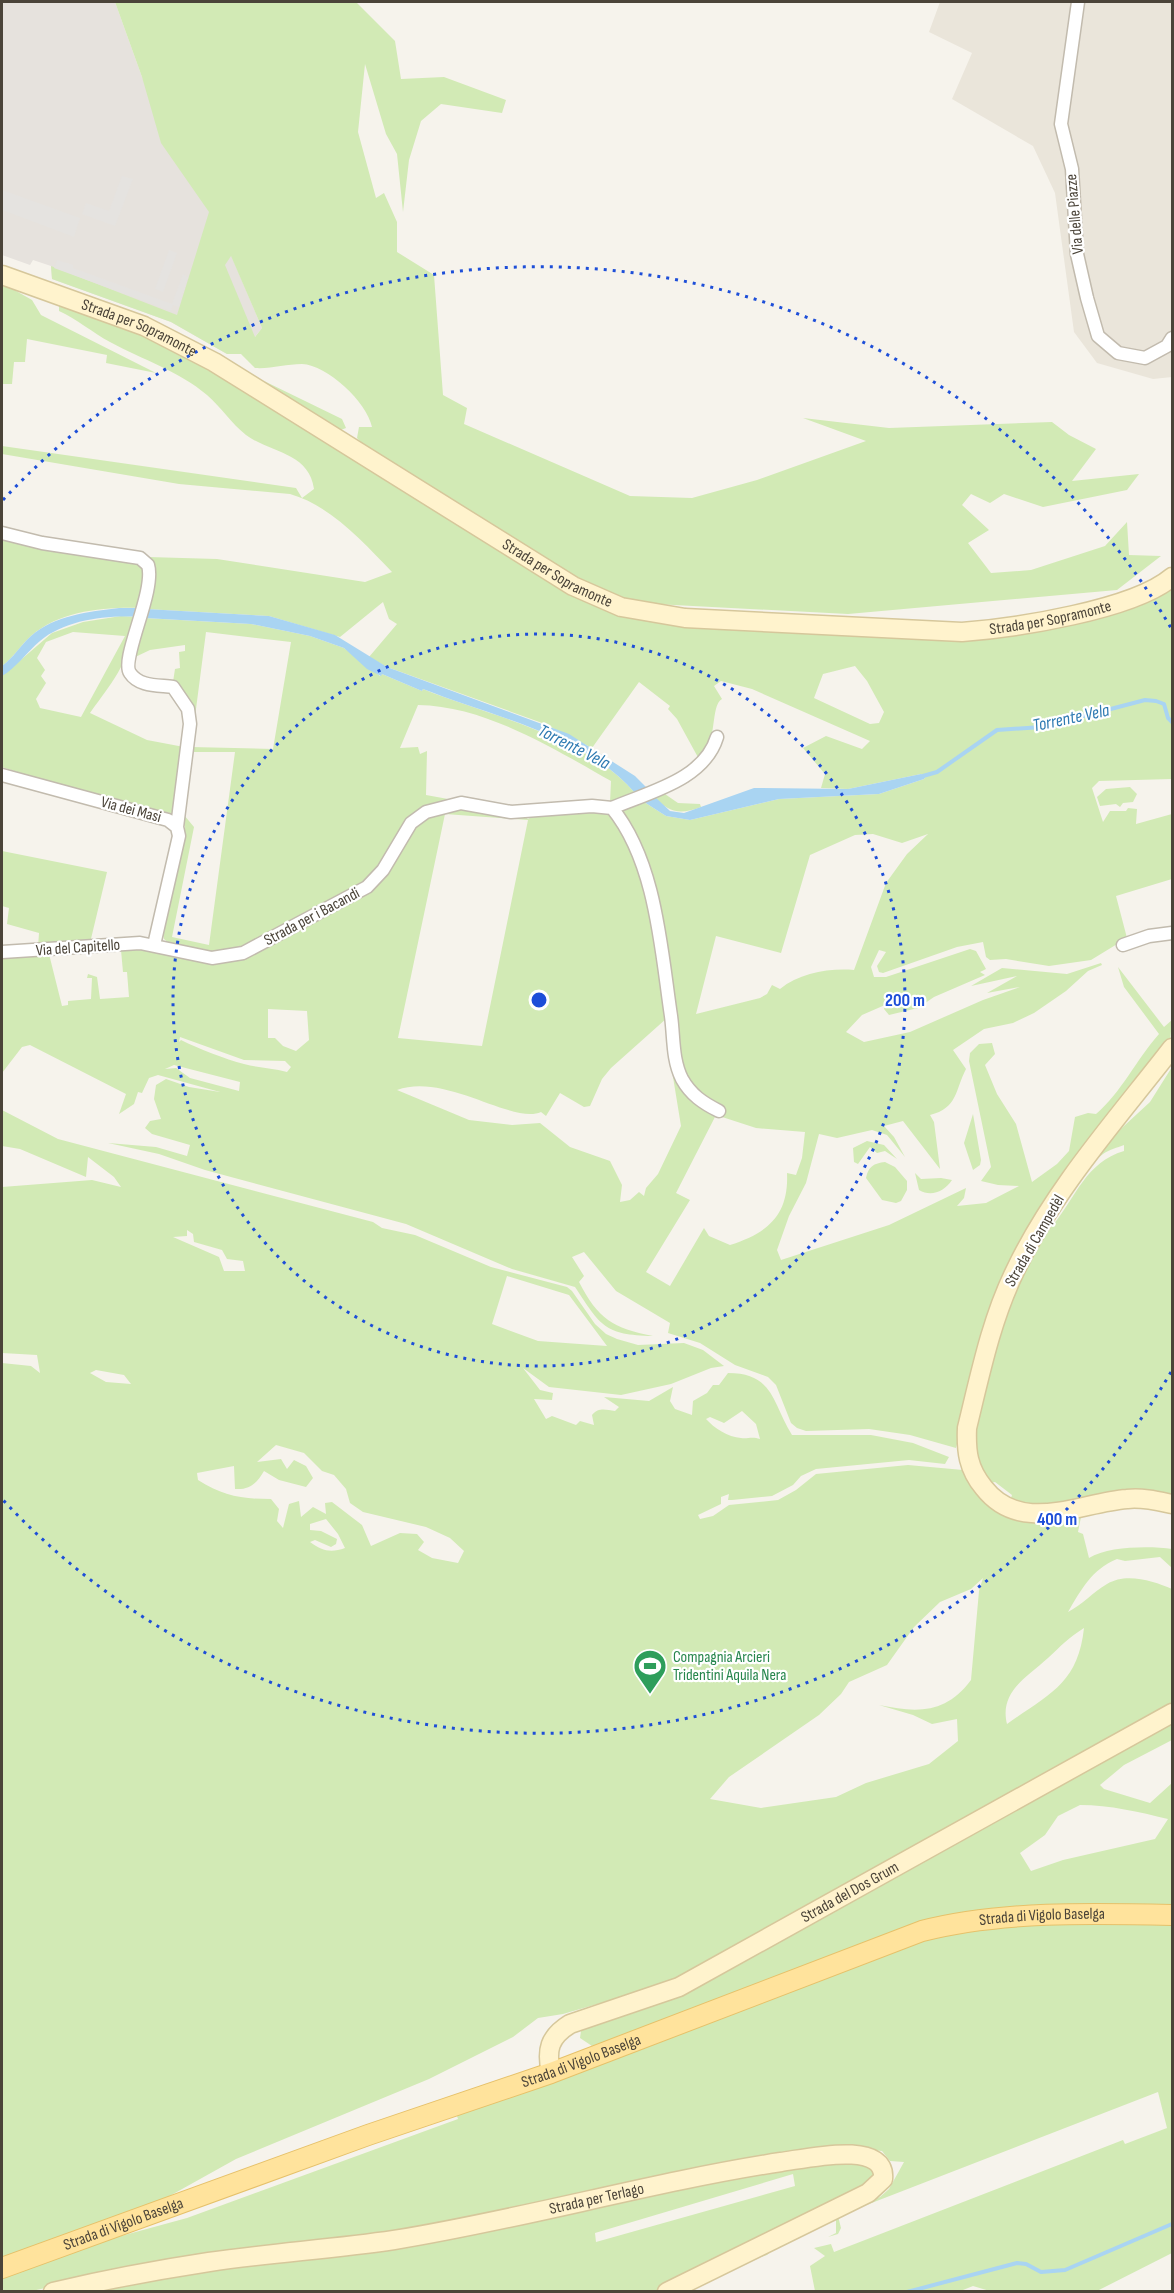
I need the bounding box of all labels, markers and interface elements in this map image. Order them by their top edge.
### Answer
street label: Via delle Piazze [1062,173,1088,255]
street label: Strada per Sopramonte [79,295,200,361]
street label: Strada per Sopramonte [499,535,615,612]
street label: Strada per Sopramonte [988,596,1114,639]
water label: Torrente Vela [1031,699,1112,736]
water label: Torrente Vela [535,720,614,774]
street label: Via dei Masi [99,793,163,827]
street label: Strada per i Bacandi [261,884,363,950]
street label: Via del Capitello [35,936,121,960]
centre of rings [529,990,549,1010]
text: 200 m [885,990,925,1011]
street label: Strada di Campedèl [1001,1192,1069,1290]
text: 400 m [1037,1509,1077,1530]
sports icon: Compagnia Arcieri Tridentini Aquila Nera [632,1648,668,1695]
place label: Compagnia Arcieri Tridentini Aquila Nera [673,1648,786,1685]
street label: Strada del Dos Grum [798,1857,902,1927]
street label: Strada di Vigolo Baselga [978,1904,1105,1930]
street label: Strada di Vigolo Baselga [519,2030,644,2092]
street label: Strada per Terlago [547,2179,646,2218]
street label: Strada di Vigolo Baselga [61,2193,186,2254]

